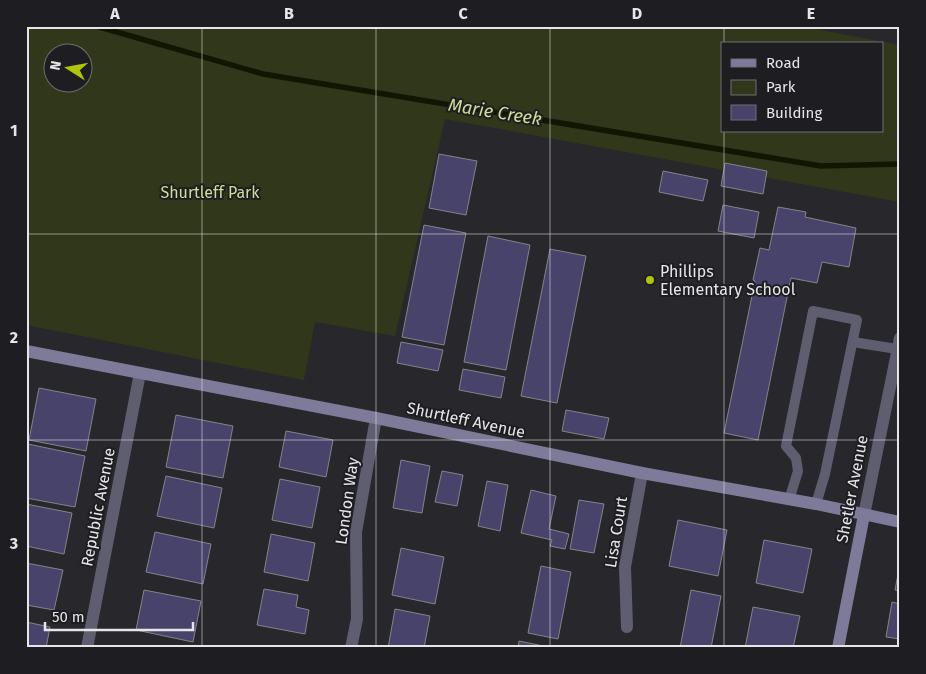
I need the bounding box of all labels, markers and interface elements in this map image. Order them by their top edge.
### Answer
text: A [109,4,120,23]
text: B [284,4,294,23]
text: C [458,4,468,23]
text: D [632,4,642,23]
text: E [807,4,815,23]
north arrow [42,42,92,92]
legend [721,42,884,132]
text: Road [766,54,801,72]
text: N [46,59,65,72]
text: Park [766,78,796,96]
water label: Marie Creek [447,94,544,130]
text: Building [766,104,822,122]
text: 1 [10,121,18,140]
park label: Shurtleff Park [161,183,260,202]
place label: Phillips Elementary School [660,262,796,299]
marker: Phillips Elementary School [644,274,656,286]
text: 2 [10,328,18,347]
street label: Shurtleff Avenue [405,398,527,442]
street label: Shetler Avenue [832,434,872,544]
street label: Republic Avenue [77,446,119,568]
street label: London Way [331,456,363,546]
street label: Lisa Court [601,495,631,569]
text: 3 [9,534,18,553]
scale bar [45,599,192,631]
text: 50 m [52,608,85,626]

